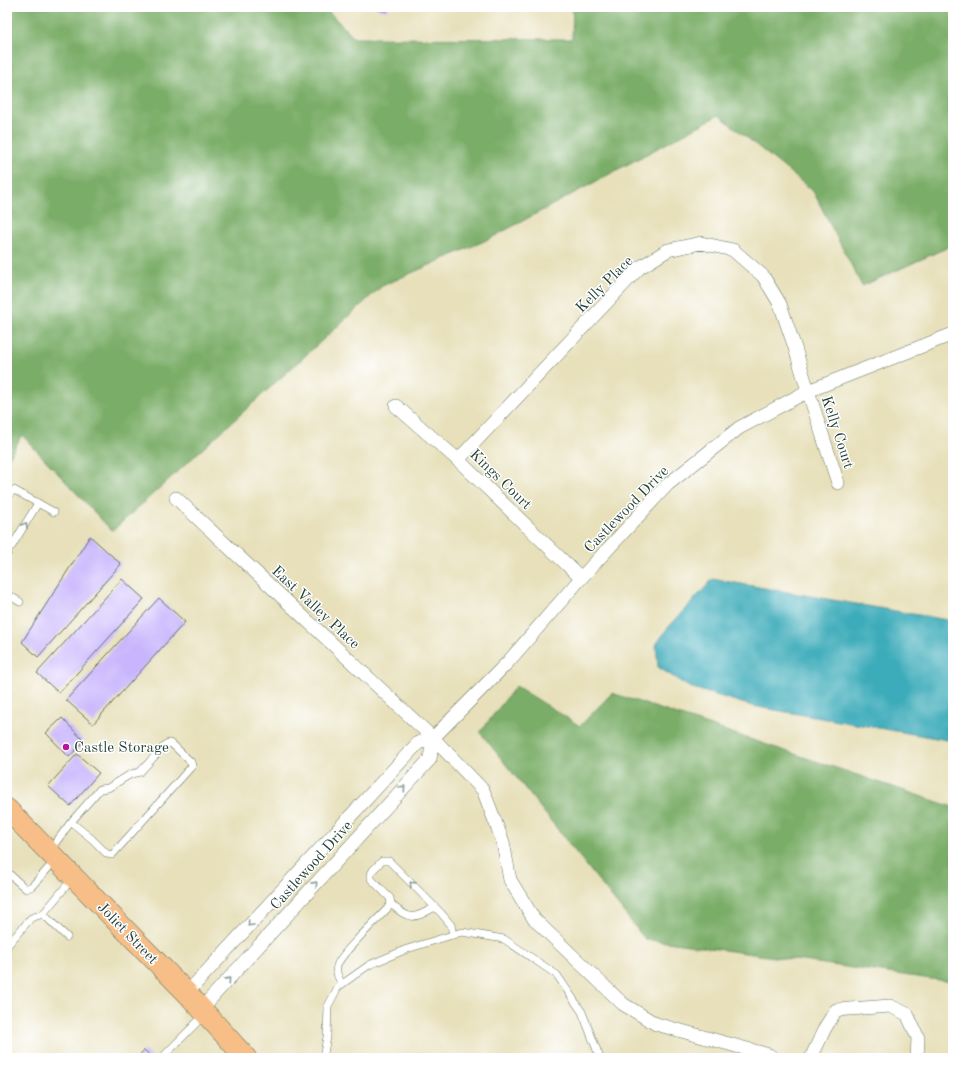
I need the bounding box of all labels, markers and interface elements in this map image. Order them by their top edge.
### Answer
street label: Kelly Place [574,254,636,316]
street label: Kelly Court [818,394,855,471]
street label: Kings Court [466,447,534,513]
street label: Castlewood Drive [582,464,672,556]
one-way arrow [21,522,28,529]
street label: East Valley Place [268,564,362,652]
place label: Castle Storage [74,741,169,756]
marker: Castle Storage [61,742,71,752]
one-way arrow [398,785,406,793]
street label: Castlewood Drive [268,819,356,913]
one-way arrow [311,881,318,889]
one-way arrow [409,881,417,889]
street label: Joliet Street [94,900,160,968]
one-way arrow [247,919,255,927]
one-way arrow [223,977,230,985]

